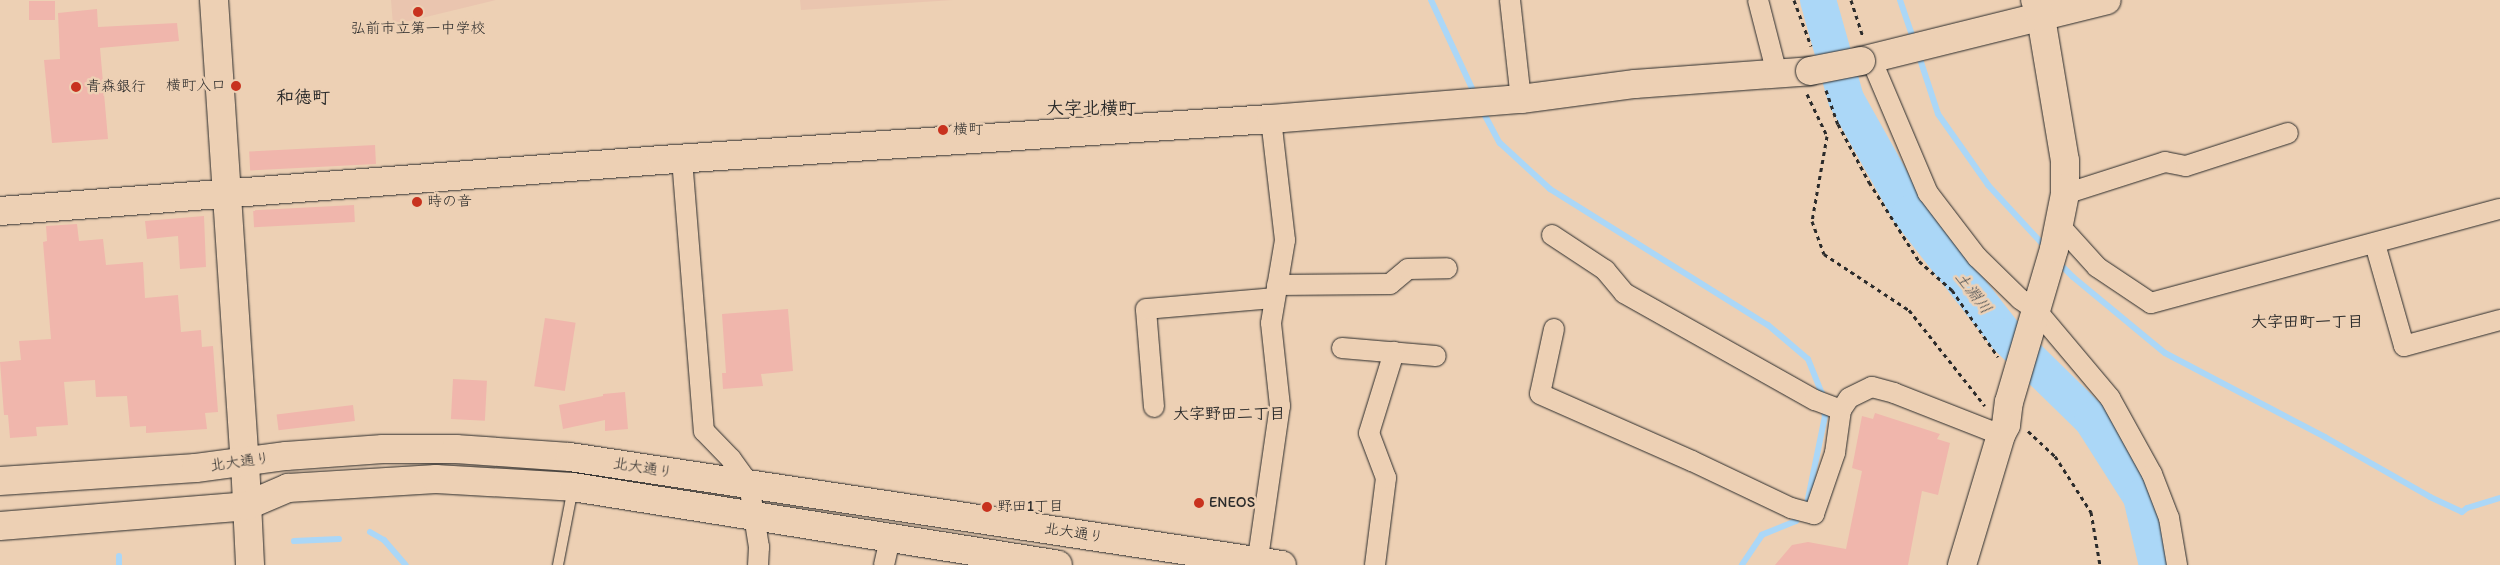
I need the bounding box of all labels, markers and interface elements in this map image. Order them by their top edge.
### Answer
marker: 弘前市立第一中学校 [412,6,424,18]
place label: 弘前市立第一中学校 [351,20,485,38]
place label: 横町入口 [166,77,226,95]
place label: 青森銀行 [86,78,146,96]
marker: 横町入口 [230,80,242,92]
marker: 青森銀行 [70,81,82,93]
district label: 和徳町 [276,86,330,108]
district label: 大字北横町 [1046,97,1136,119]
place label: 横町 [953,121,983,139]
marker: 横町 [937,124,949,136]
place label: 時の音 [427,193,472,211]
marker: 時の音 [411,196,423,208]
water label: 土淵川 [1951,268,1995,318]
district label: 大字田町一丁目 [2251,312,2363,332]
district label: 大字野田二丁目 [1173,404,1285,424]
street label: 北大通り [209,449,271,475]
street label: 北大通り [612,454,674,482]
place label: ENEOS [1209,494,1255,512]
marker: ENEOS [1193,497,1205,509]
place label: 野田1丁目 [997,498,1064,516]
marker: 野田1丁目 [981,501,993,513]
street label: 北大通り [1043,519,1105,547]

